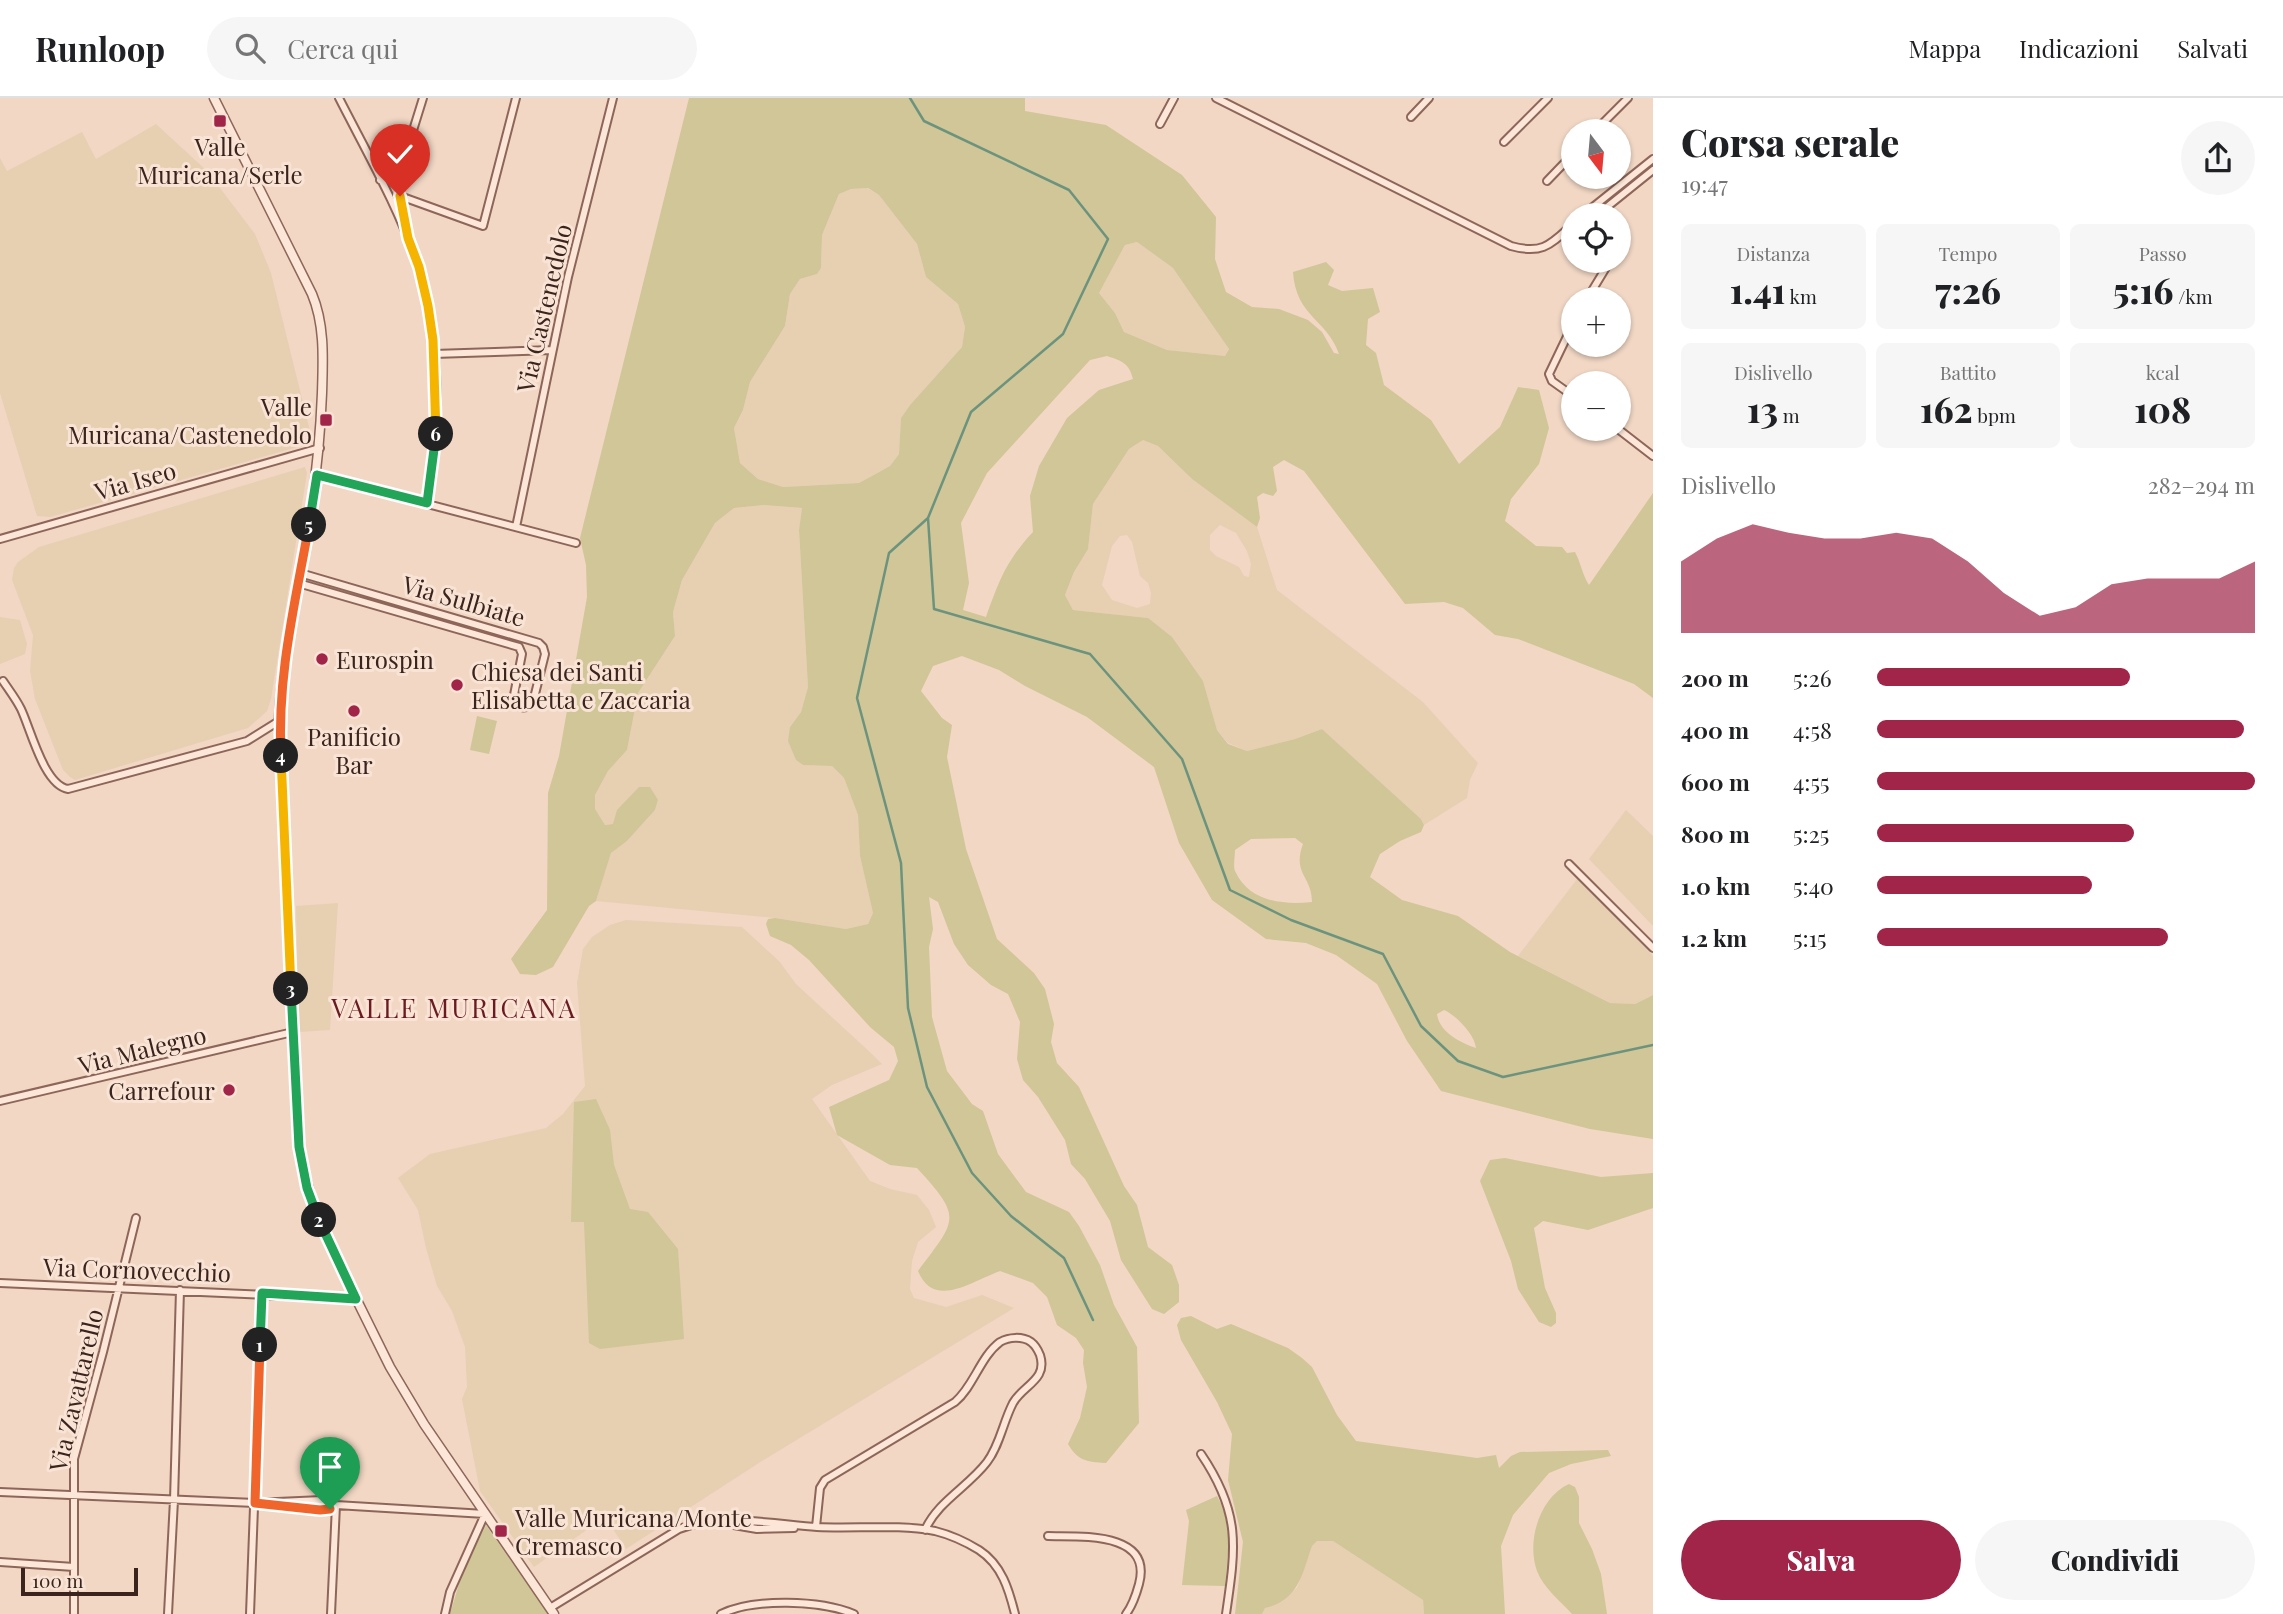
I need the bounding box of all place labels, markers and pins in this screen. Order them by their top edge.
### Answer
marker: Valle Muricana/Serle [212,113,228,129]
pin [370,124,430,196]
place label: Valle Muricana/Serle [137,130,303,190]
place label: Valle Muricana/Castenedolo [68,390,312,450]
marker: Valle Muricana/Castenedolo [318,412,334,428]
pin: 6 [418,416,453,452]
pin: 5 [292,508,326,542]
place label: Eurospin [336,643,434,675]
marker: Eurospin [314,651,330,667]
place label: Chiesa dei Santi Elisabetta e Zaccaria [471,655,691,715]
marker: Chiesa dei Santi Elisabetta e Zaccaria [449,677,465,693]
marker: Panificio Bar [346,703,362,719]
place label: Panificio Bar [307,720,401,780]
pin: 4 [264,738,298,774]
pin: 3 [274,972,308,1006]
place label: Carrefour [108,1074,215,1106]
marker: Carrefour [221,1082,237,1098]
pin: 2 [302,1202,336,1238]
pin: 1 [243,1328,278,1362]
pin [300,1437,360,1509]
place label: Valle Muricana/Monte Cremasco [514,1501,752,1561]
marker: Valle Muricana/Monte Cremasco [493,1523,509,1539]

